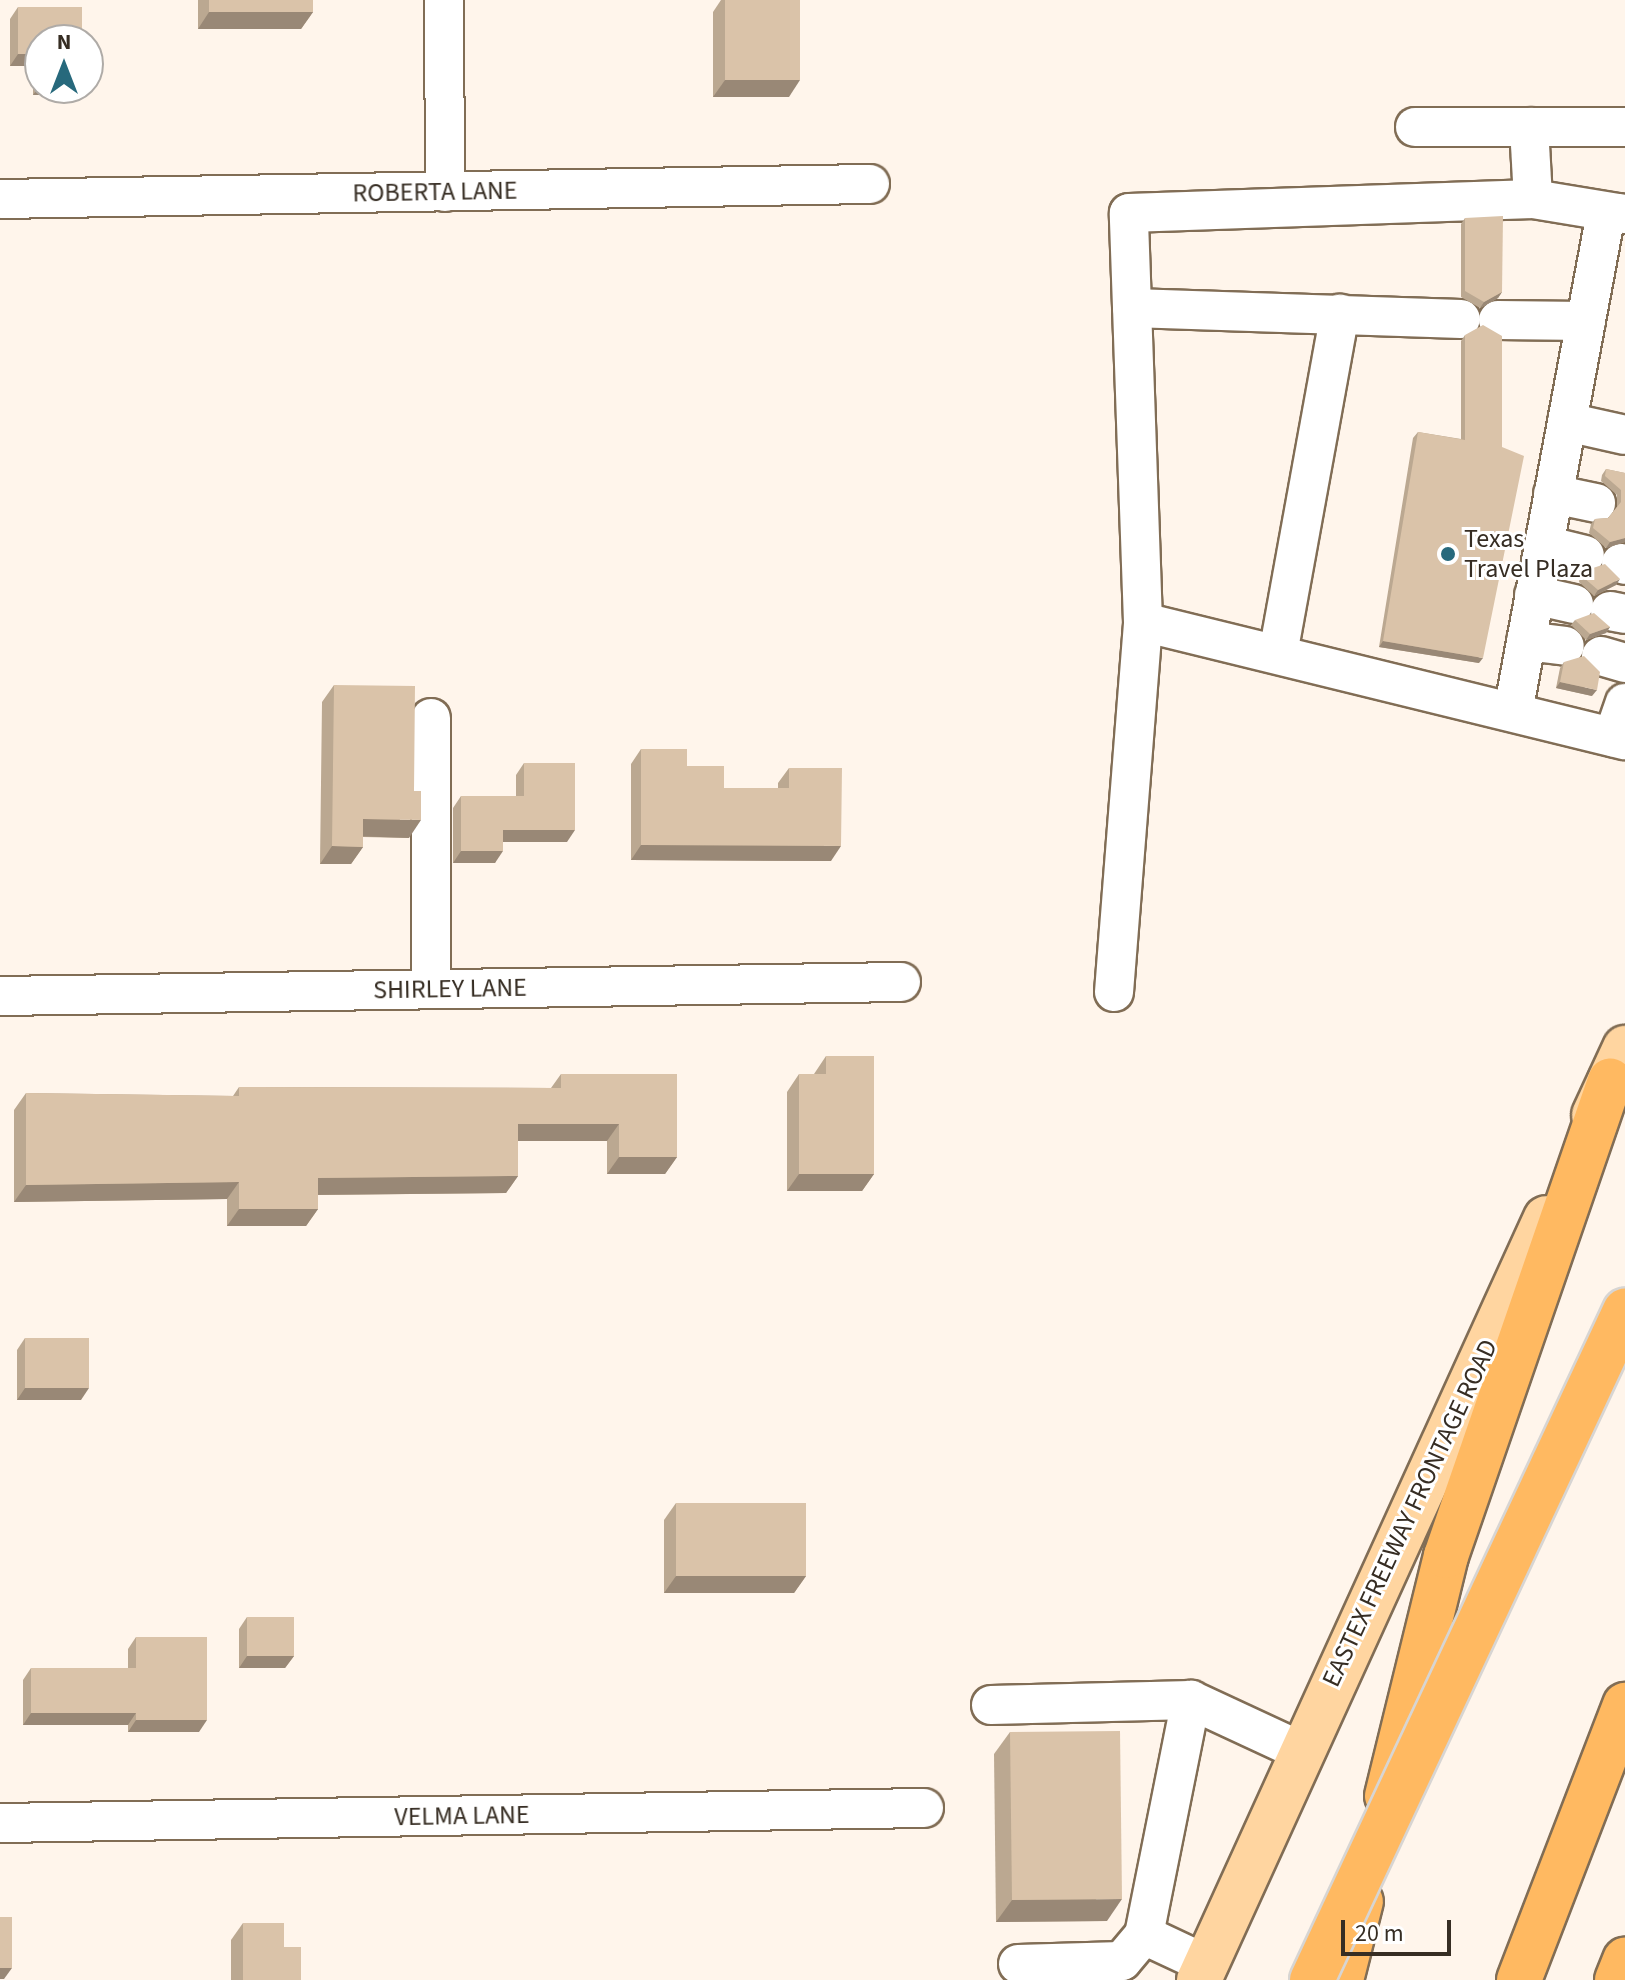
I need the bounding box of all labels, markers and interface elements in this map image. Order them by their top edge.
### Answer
north arrow [24,24,104,104]
text: N [57,26,71,58]
street label: ROBERTA LANE [352,175,518,209]
place label: Texas Travel Plaza [1464,523,1593,584]
marker: Texas Travel Plaza [1439,545,1457,563]
street label: SHIRLEY LANE [373,972,527,1006]
street label: EASTEX FREEWAY FRONTAGE ROAD [1316,1334,1504,1692]
street label: VELMA LANE [394,1799,530,1833]
scale bar [1345,1904,1455,1954]
text: 20 m [1355,1916,1404,1951]

